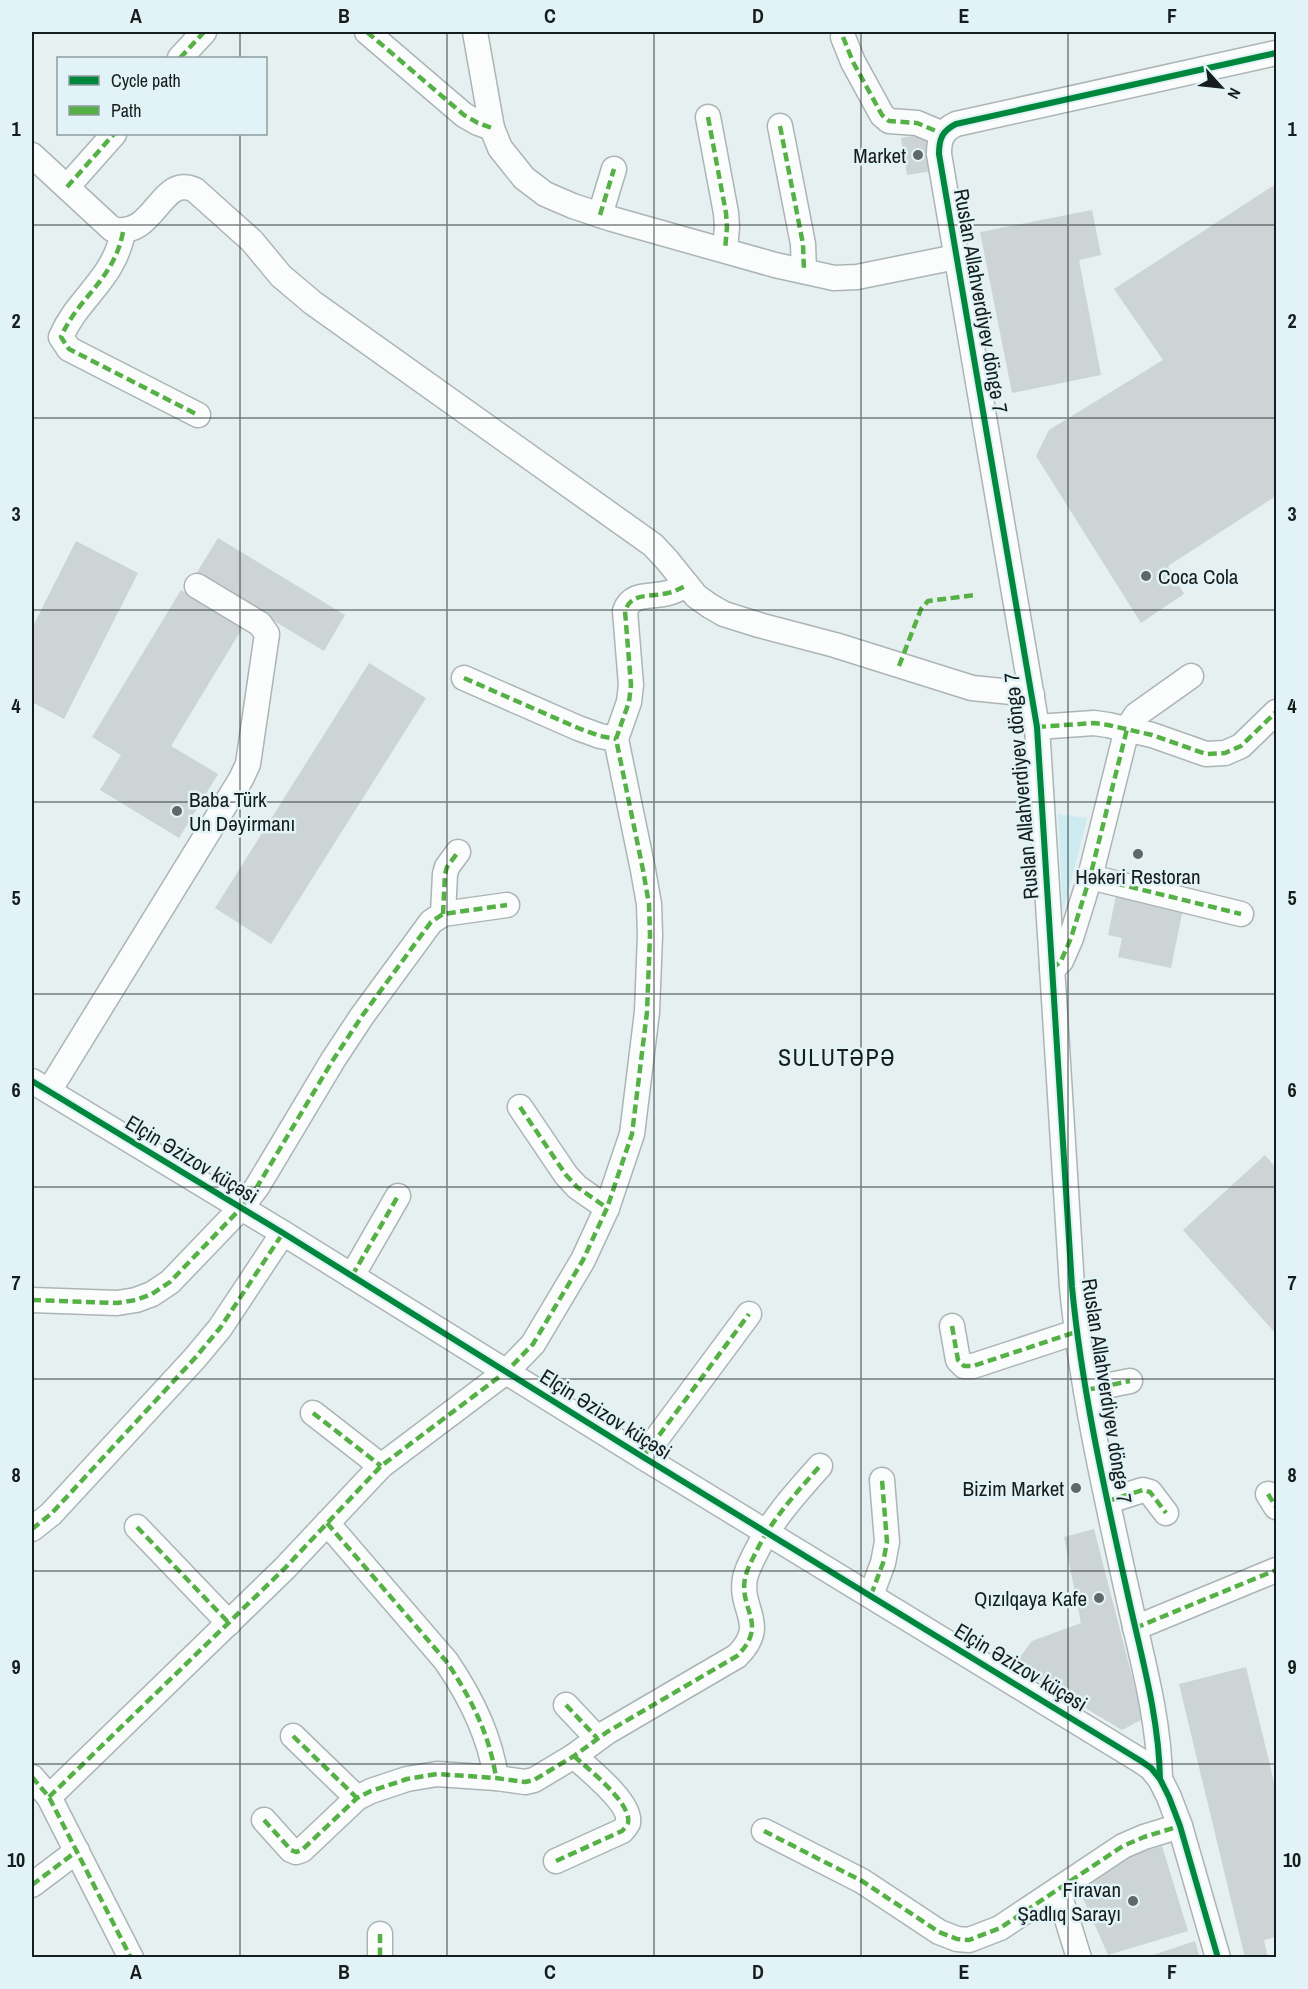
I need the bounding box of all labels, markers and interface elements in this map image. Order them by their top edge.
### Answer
text: A [130,2,142,29]
text: B [338,2,350,29]
text: C [544,2,556,29]
text: D [752,2,764,29]
text: E [959,2,970,29]
text: F [1167,2,1177,29]
legend [57,57,267,135]
north arrow [1191,57,1251,117]
text: Cycle path [111,68,181,93]
text: N [1222,85,1246,103]
text: Path [111,98,141,123]
text: 1 [11,115,21,142]
text: 1 [1287,115,1297,142]
place label: Market [853,141,906,170]
marker: Market [911,148,925,162]
street label: Ruslan Allahverdiyev döngə 7 [947,186,1015,416]
text: 2 [11,307,21,334]
text: 2 [1287,307,1297,334]
text: 3 [11,500,21,527]
text: 3 [1287,500,1297,527]
place label: Coca Cola [1158,562,1239,591]
marker: Coca Cola [1139,569,1153,583]
street label: Ruslan Allahverdiyev döngə 7 [997,671,1045,901]
text: 4 [11,692,21,719]
text: 4 [1287,692,1297,719]
place label: Baba Türk Un Dəyirmanı [189,785,295,838]
marker: Baba Türk Un Dəyirmanı [170,804,184,818]
marker: Həkəri Restoran [1131,847,1145,861]
place label: Həkəri Restoran [1075,862,1201,891]
text: 5 [11,884,21,911]
text: 5 [1287,884,1297,911]
district label: SULUTƏPƏ [778,1041,896,1073]
text: 6 [11,1076,21,1103]
text: 6 [1287,1076,1297,1103]
street label: Elçin Əzizov küçəsi [120,1108,264,1210]
text: 7 [11,1269,21,1296]
text: 7 [1287,1269,1297,1296]
street label: Ruslan Allahverdiyev döngə 7 [1075,1276,1139,1506]
street label: Elçin Əzizov küçəsi [535,1362,677,1466]
text: 8 [11,1461,21,1488]
text: 8 [1287,1461,1297,1488]
place label: Bizim Market [963,1474,1064,1503]
marker: Bizim Market [1069,1481,1083,1495]
place label: Qızılqaya Kafe [974,1584,1087,1613]
marker: Qızılqaya Kafe [1092,1591,1106,1605]
street label: Elçin Əzizov küçəsi [949,1616,1093,1718]
text: 9 [11,1653,21,1680]
text: 9 [1287,1653,1297,1680]
text: 10 [7,1846,25,1873]
text: 10 [1283,1846,1301,1873]
place label: Firavan Şadlıq Sarayı [1018,1875,1121,1928]
marker: Firavan Şadlıq Sarayı [1126,1894,1140,1908]
text: A [130,1958,142,1985]
text: B [338,1958,350,1985]
text: C [544,1958,556,1985]
text: D [752,1958,764,1985]
text: E [959,1958,970,1985]
text: F [1167,1958,1177,1985]

